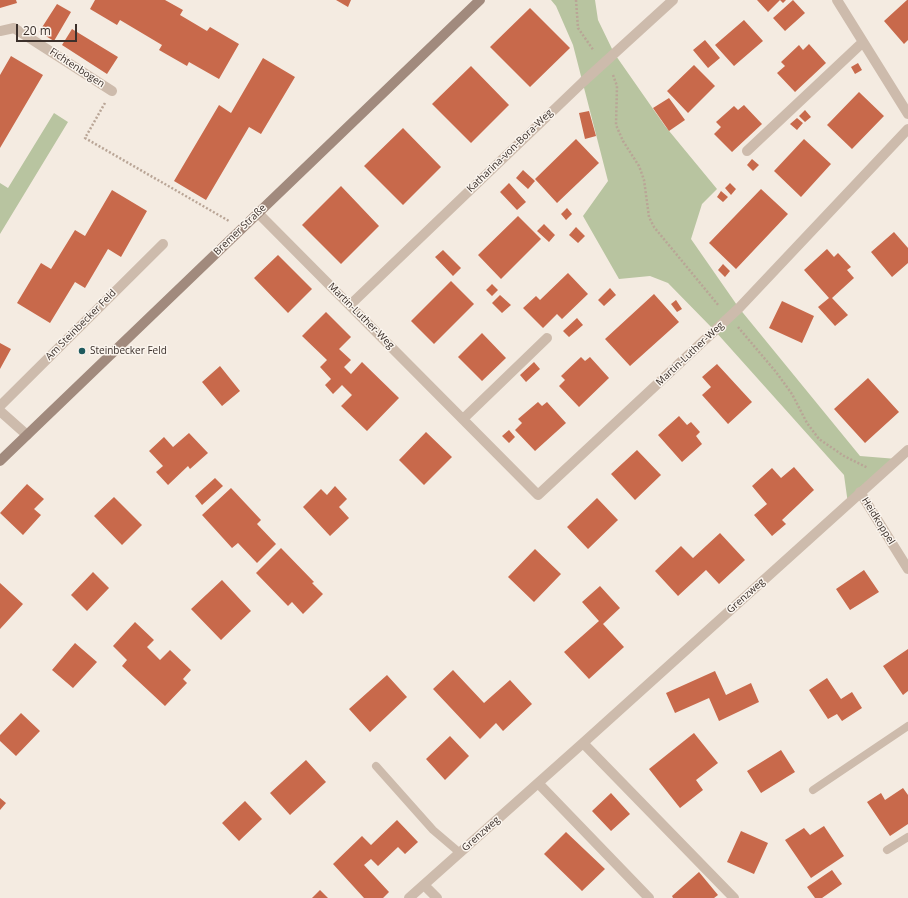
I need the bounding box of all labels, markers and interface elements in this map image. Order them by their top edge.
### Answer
scale bar [18,16,79,42]
text: 20 m [23,22,51,39]
street label: Fichtenbogen [47,46,107,90]
street label: Katharina-von-Bora-Weg [465,107,555,195]
street label: Bremer Straße [211,202,269,258]
street label: Martin-Luther-Weg [326,281,396,351]
street label: Am Steinbecker Feld [43,287,119,363]
street label: Martin-Luther-Weg [654,319,726,389]
place label: Steinbecker Feld [90,345,167,357]
marker: Steinbecker Feld [77,346,87,356]
street label: Heidkoppel [859,495,897,547]
street label: Grenzweg [725,576,767,616]
street label: Grenzweg [460,814,502,854]

